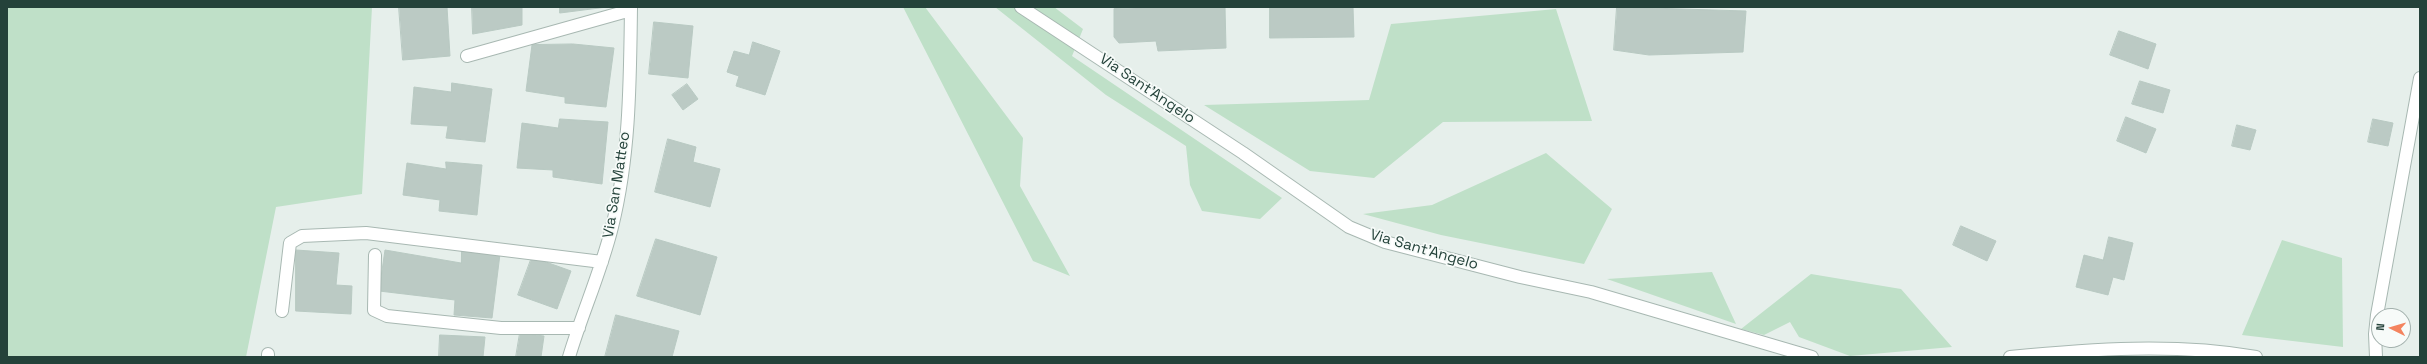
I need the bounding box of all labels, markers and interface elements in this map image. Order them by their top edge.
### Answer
street label: Via Sant'Angelo [1096,50,1198,128]
street label: Via San Matteo [600,130,634,240]
street label: Via Sant'Angelo [1368,226,1480,274]
north arrow [2371,308,2411,348]
text: N [2373,323,2387,331]

